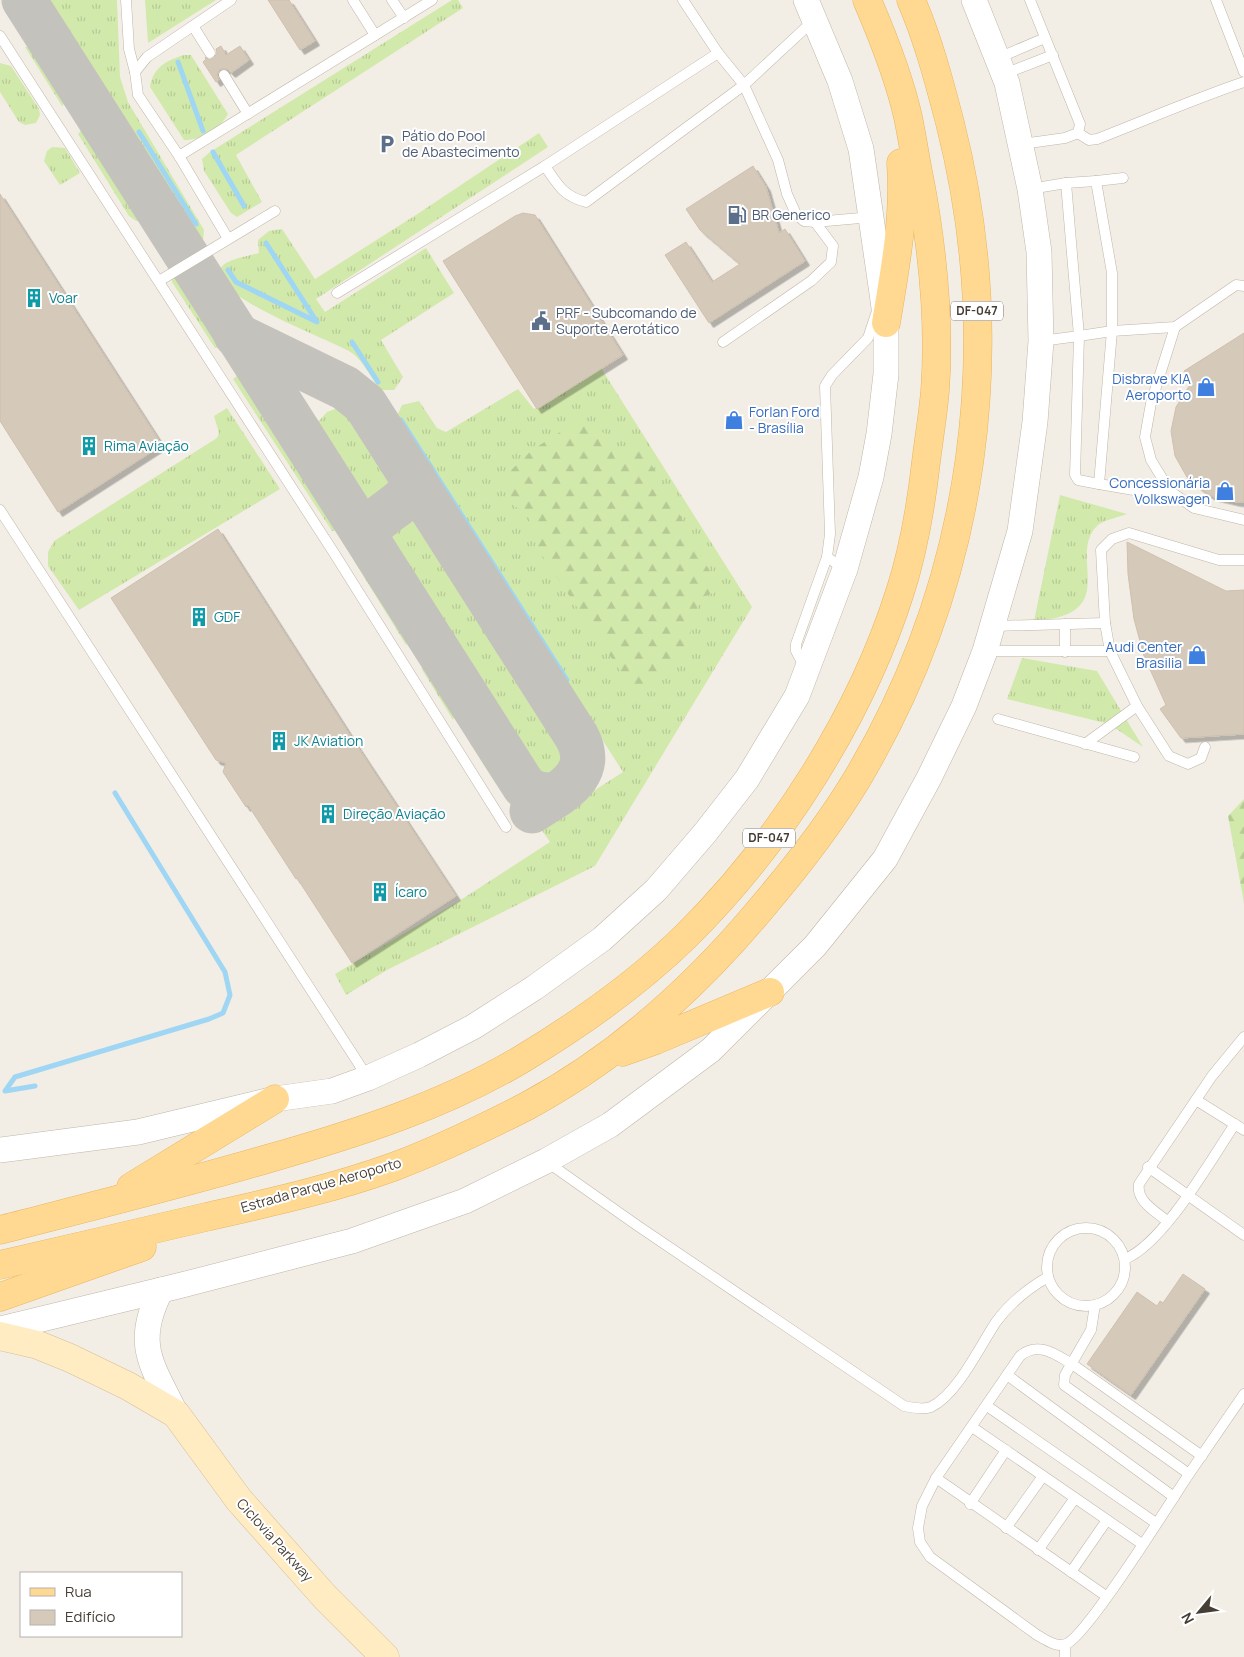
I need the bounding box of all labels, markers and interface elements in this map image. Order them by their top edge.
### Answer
place label: Pátio do Pool de Abastecimento [402,126,520,161]
parking icon: Pátio do Pool de Abastecimento [376,133,398,155]
fuel station icon: BR Generico [726,204,748,226]
place label: BR Generico [752,205,831,224]
building icon: Voar [23,287,45,309]
place label: Voar [49,288,78,307]
road number: DF-047 [951,302,1003,321]
place label: PRF - Subcomando de Suporte Aerotático [556,303,697,338]
public building icon: PRF - Subcomando de Suporte Aerotático [530,310,552,332]
place label: Disbrave KIA Aeroporto [1112,369,1191,404]
shop icon: Disbrave KIA Aeroporto [1195,376,1217,398]
place label: Forlan Ford - Brasília [749,402,820,437]
shop icon: Forlan Ford - Brasília [723,409,745,431]
building icon: Rima Aviação [78,435,100,457]
place label: Rima Aviação [104,436,189,455]
place label: Concessionária Volkswagen [1109,473,1210,508]
shop icon: Concessionária Volkswagen [1214,480,1236,502]
building icon: GDF [188,606,210,628]
place label: GDF [214,607,240,626]
place label: Audi Center Brasilia [1106,637,1182,672]
shop icon: Audi Center Brasilia [1186,644,1208,666]
building icon: JK Aviation [268,730,290,752]
place label: JK Aviation [294,731,363,750]
building icon: Direção Aviação [317,803,339,825]
place label: Direção Aviação [343,804,446,823]
road number: DF-047 [743,828,795,848]
building icon: Ícaro [369,881,391,903]
place label: Ícaro [395,882,427,901]
street label: Estrada Parque Aeroporto [238,1152,403,1217]
street label: Ciclovia Parkway [233,1494,318,1586]
legend [20,1572,182,1637]
text: Rua [65,1581,92,1602]
north arrow [1174,1587,1224,1637]
text: Edifício [65,1606,116,1627]
text: N [1176,1610,1198,1628]

